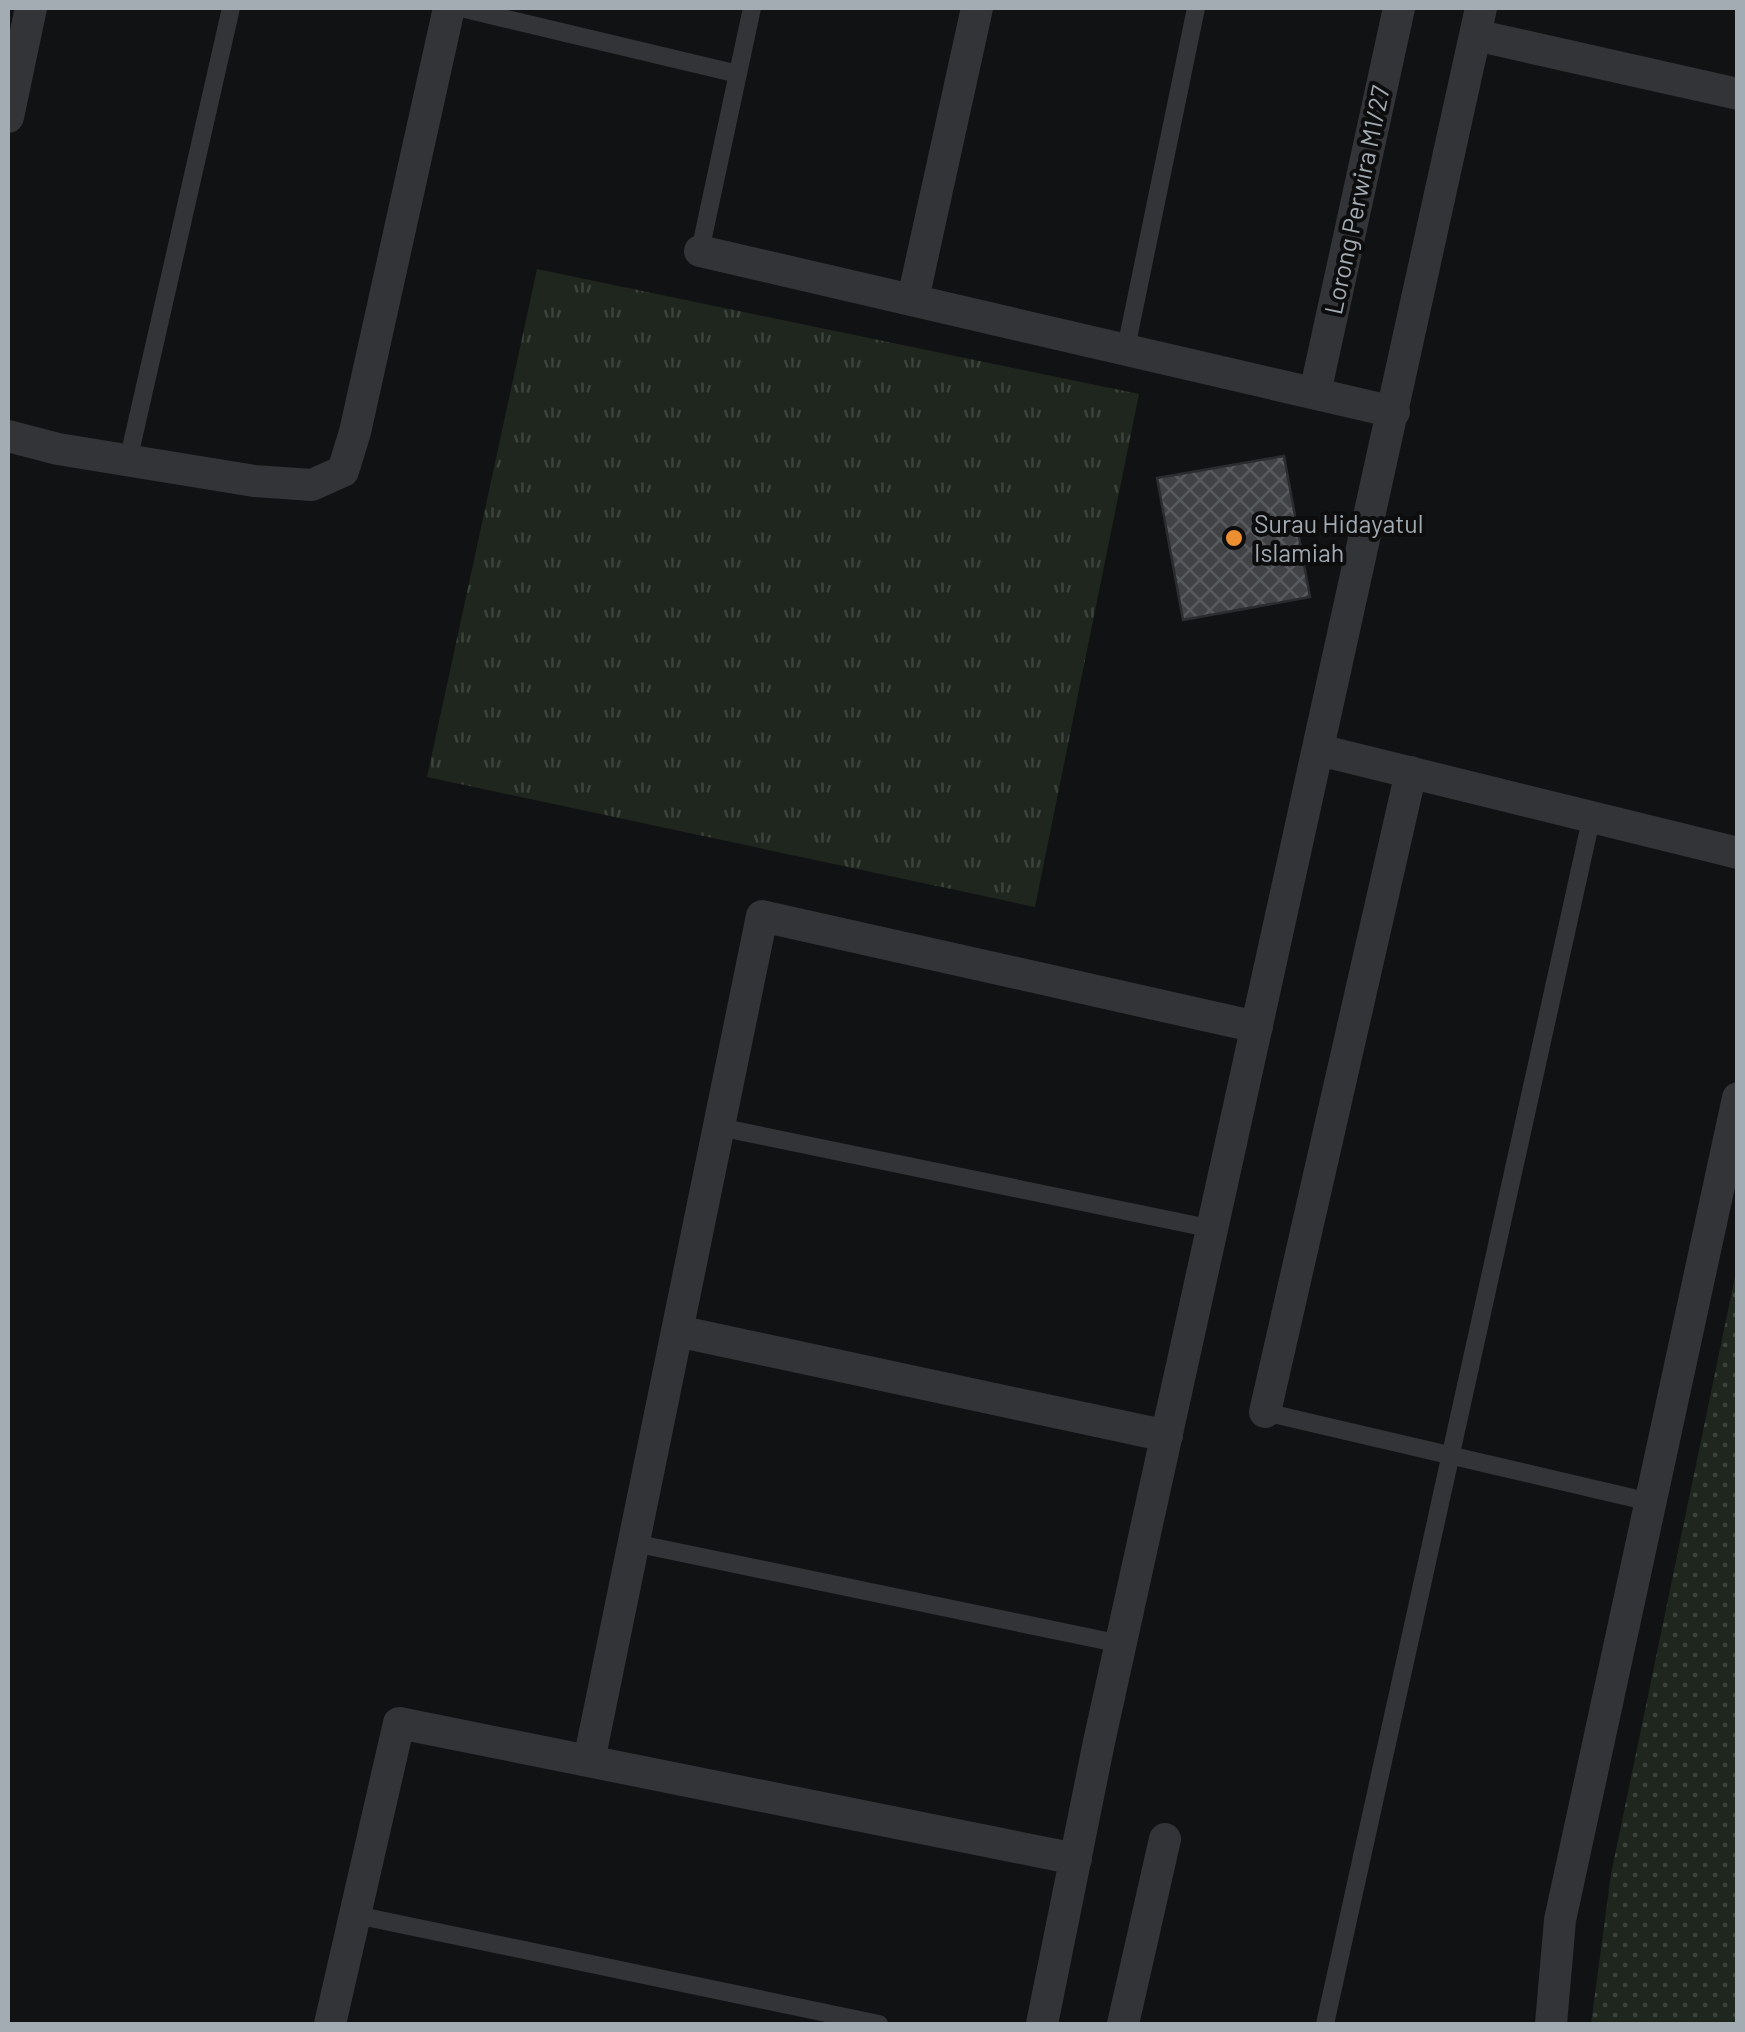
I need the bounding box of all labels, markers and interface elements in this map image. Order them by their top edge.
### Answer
street label: Lorong Perwira M1/27 [1317,83,1395,317]
place label: Surau Hidayatul Islamiah [1254,508,1423,567]
marker: Surau Hidayatul Islamiah [1223,527,1245,549]

